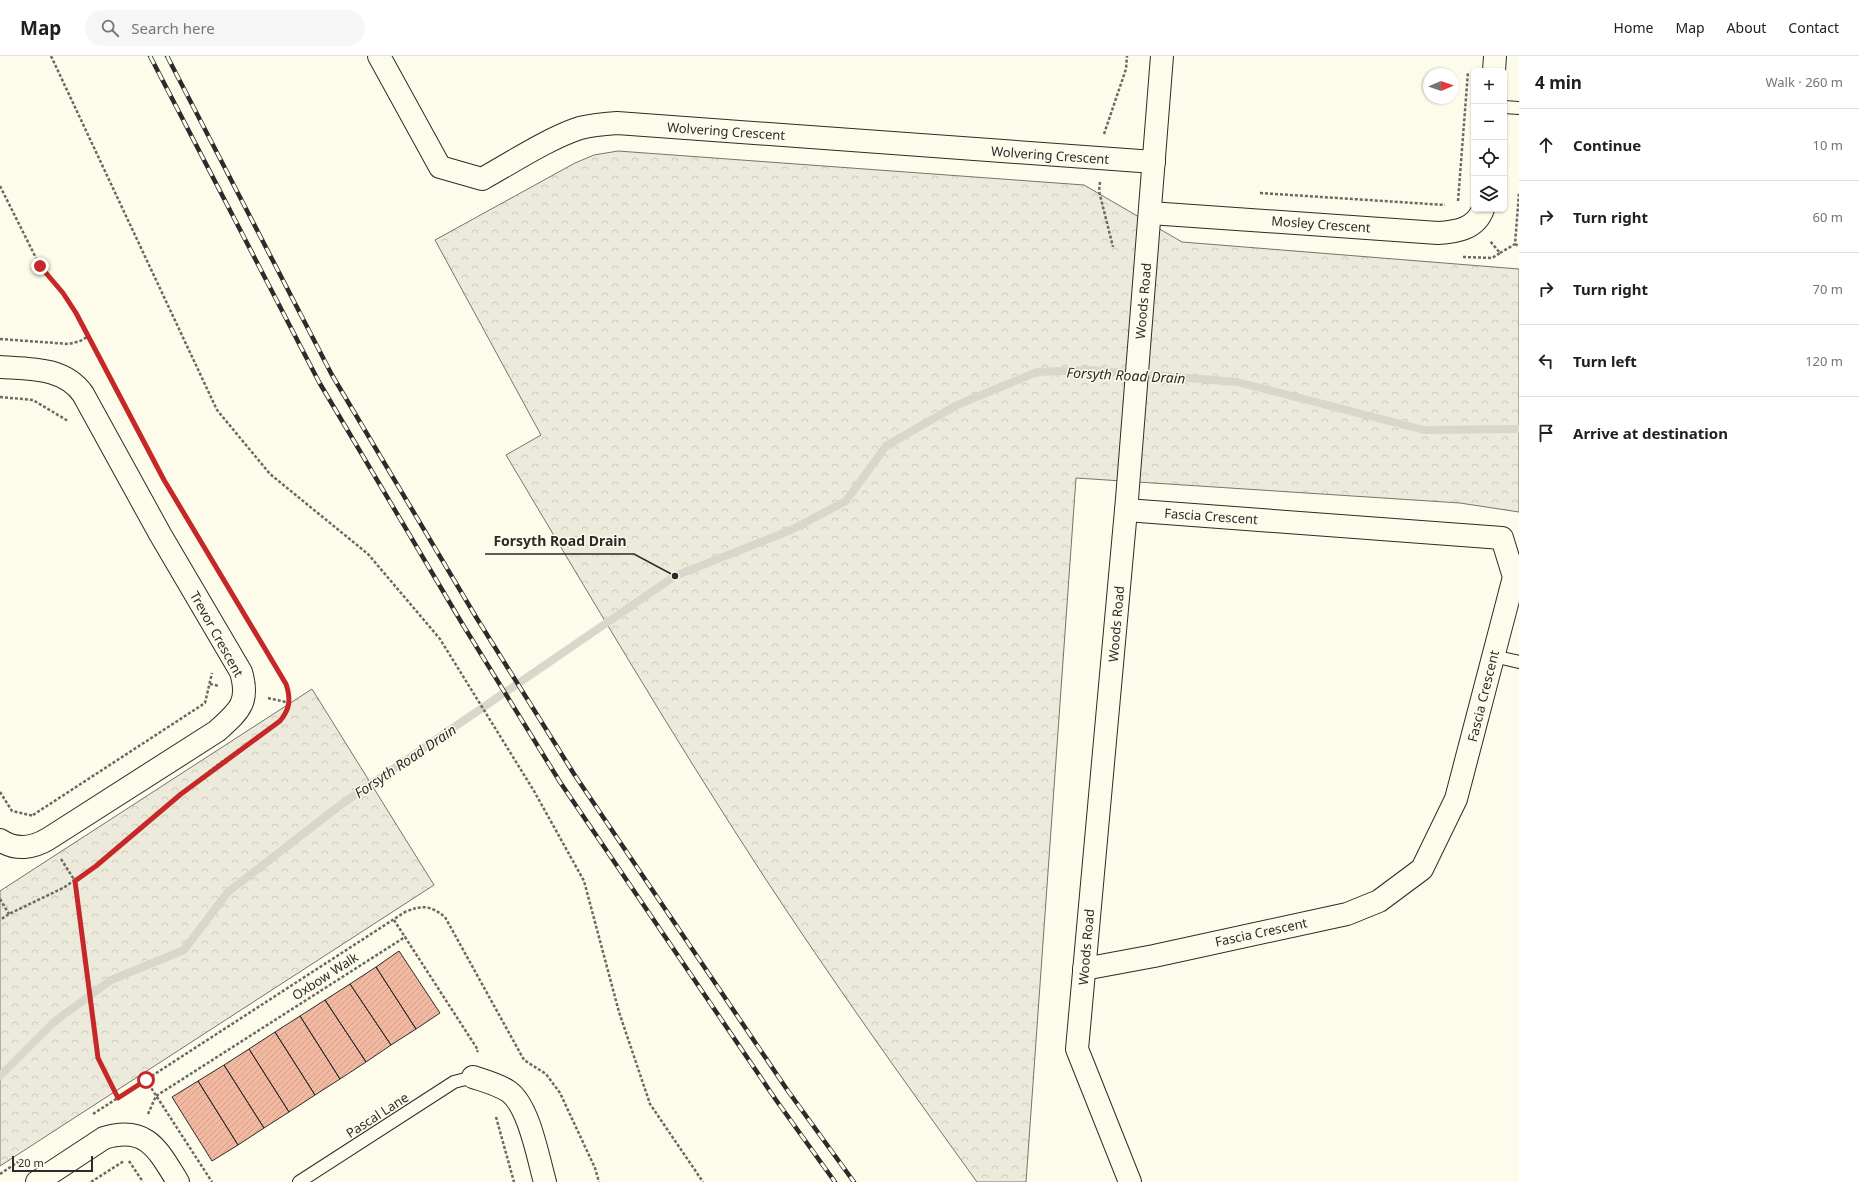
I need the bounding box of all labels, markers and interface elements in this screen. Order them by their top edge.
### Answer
search box [85,10,365,46]
text: Map [20,15,61,41]
icon: search [99,17,121,39]
text: Search here [131,18,215,38]
text: Home [1614,18,1653,37]
text: Map [1675,18,1705,37]
text: About [1727,18,1766,37]
text: Contact [1788,18,1839,37]
north arrow [1423,68,1459,104]
map controls [1471,68,1507,212]
button: + [1471,68,1507,104]
text: 4 min [1535,71,1582,94]
text: Walk · 260 m [1765,73,1843,91]
button: − [1471,104,1507,140]
street label: Wolvering Crescent [666,118,786,144]
icon: ahead [1535,134,1557,156]
text: Continue [1573,135,1641,155]
text: 10 m [1813,136,1843,154]
button: locate [1471,140,1507,176]
street label: Wolvering Crescent [990,142,1110,168]
button: layers [1471,176,1507,212]
icon: right [1535,206,1557,228]
text: Turn right [1573,207,1648,227]
text: 60 m [1813,208,1843,226]
street label: Mosley Crescent [1271,212,1372,236]
route end [31,257,49,275]
street label: Woods Road [1131,262,1155,340]
icon: right [1535,278,1557,300]
text: Turn right [1573,279,1648,299]
text: 70 m [1813,280,1843,298]
icon: left [1535,350,1557,372]
text: Turn left [1573,351,1637,371]
text: 120 m [1805,352,1843,370]
water label: Forsyth Road Drain [1066,362,1186,388]
icon: arrive [1535,422,1557,444]
text: Arrive at destination [1573,423,1728,443]
street label: Fascia Crescent [1164,504,1259,528]
callout: Forsyth Road Drain [485,528,634,554]
text: Forsyth Road Drain [493,531,627,550]
street label: Woods Road [1104,585,1128,663]
street label: Trevor Crescent [186,588,248,680]
street label: Fascia Crescent [1463,648,1503,744]
water label: Forsyth Road Drain [350,720,460,802]
street label: Woods Road [1074,908,1098,986]
street label: Fascia Crescent [1213,913,1309,951]
street label: Oxbow Walk [288,948,362,1004]
route start [137,1071,155,1089]
street label: Pascal Lane [342,1088,412,1142]
scale bar [12,1154,93,1173]
text: 20 m [18,1155,44,1170]

